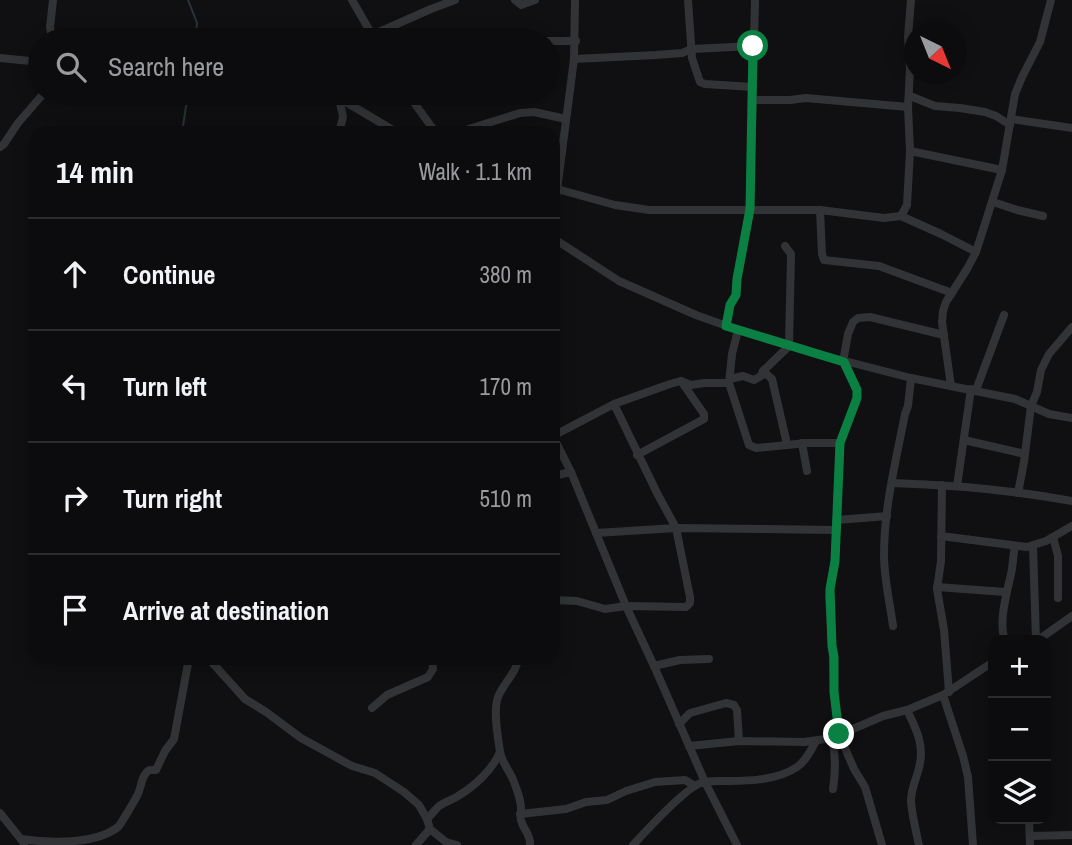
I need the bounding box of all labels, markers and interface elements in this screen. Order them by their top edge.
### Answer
north arrow [904,21,967,84]
search box [28,28,560,105]
route start [737,30,768,61]
icon: search [52,48,90,86]
text: Search here [108,49,224,84]
text: 14 min [56,152,134,192]
text: Walk · 1.1 km [418,156,532,187]
icon: ahead [56,255,94,293]
text: Continue [123,257,215,292]
text: 380 m [480,259,532,290]
icon: left [56,367,94,405]
text: Turn left [123,369,207,404]
text: 170 m [480,371,532,402]
icon: right [56,479,94,517]
text: Turn right [123,481,222,516]
text: 510 m [480,483,532,514]
icon: arrive [56,591,94,629]
text: Arrive at destination [123,593,329,628]
map controls [988,635,1051,824]
button: + [988,635,1051,698]
button: − [988,698,1051,761]
route end [823,718,854,749]
button: layers [988,761,1051,824]

